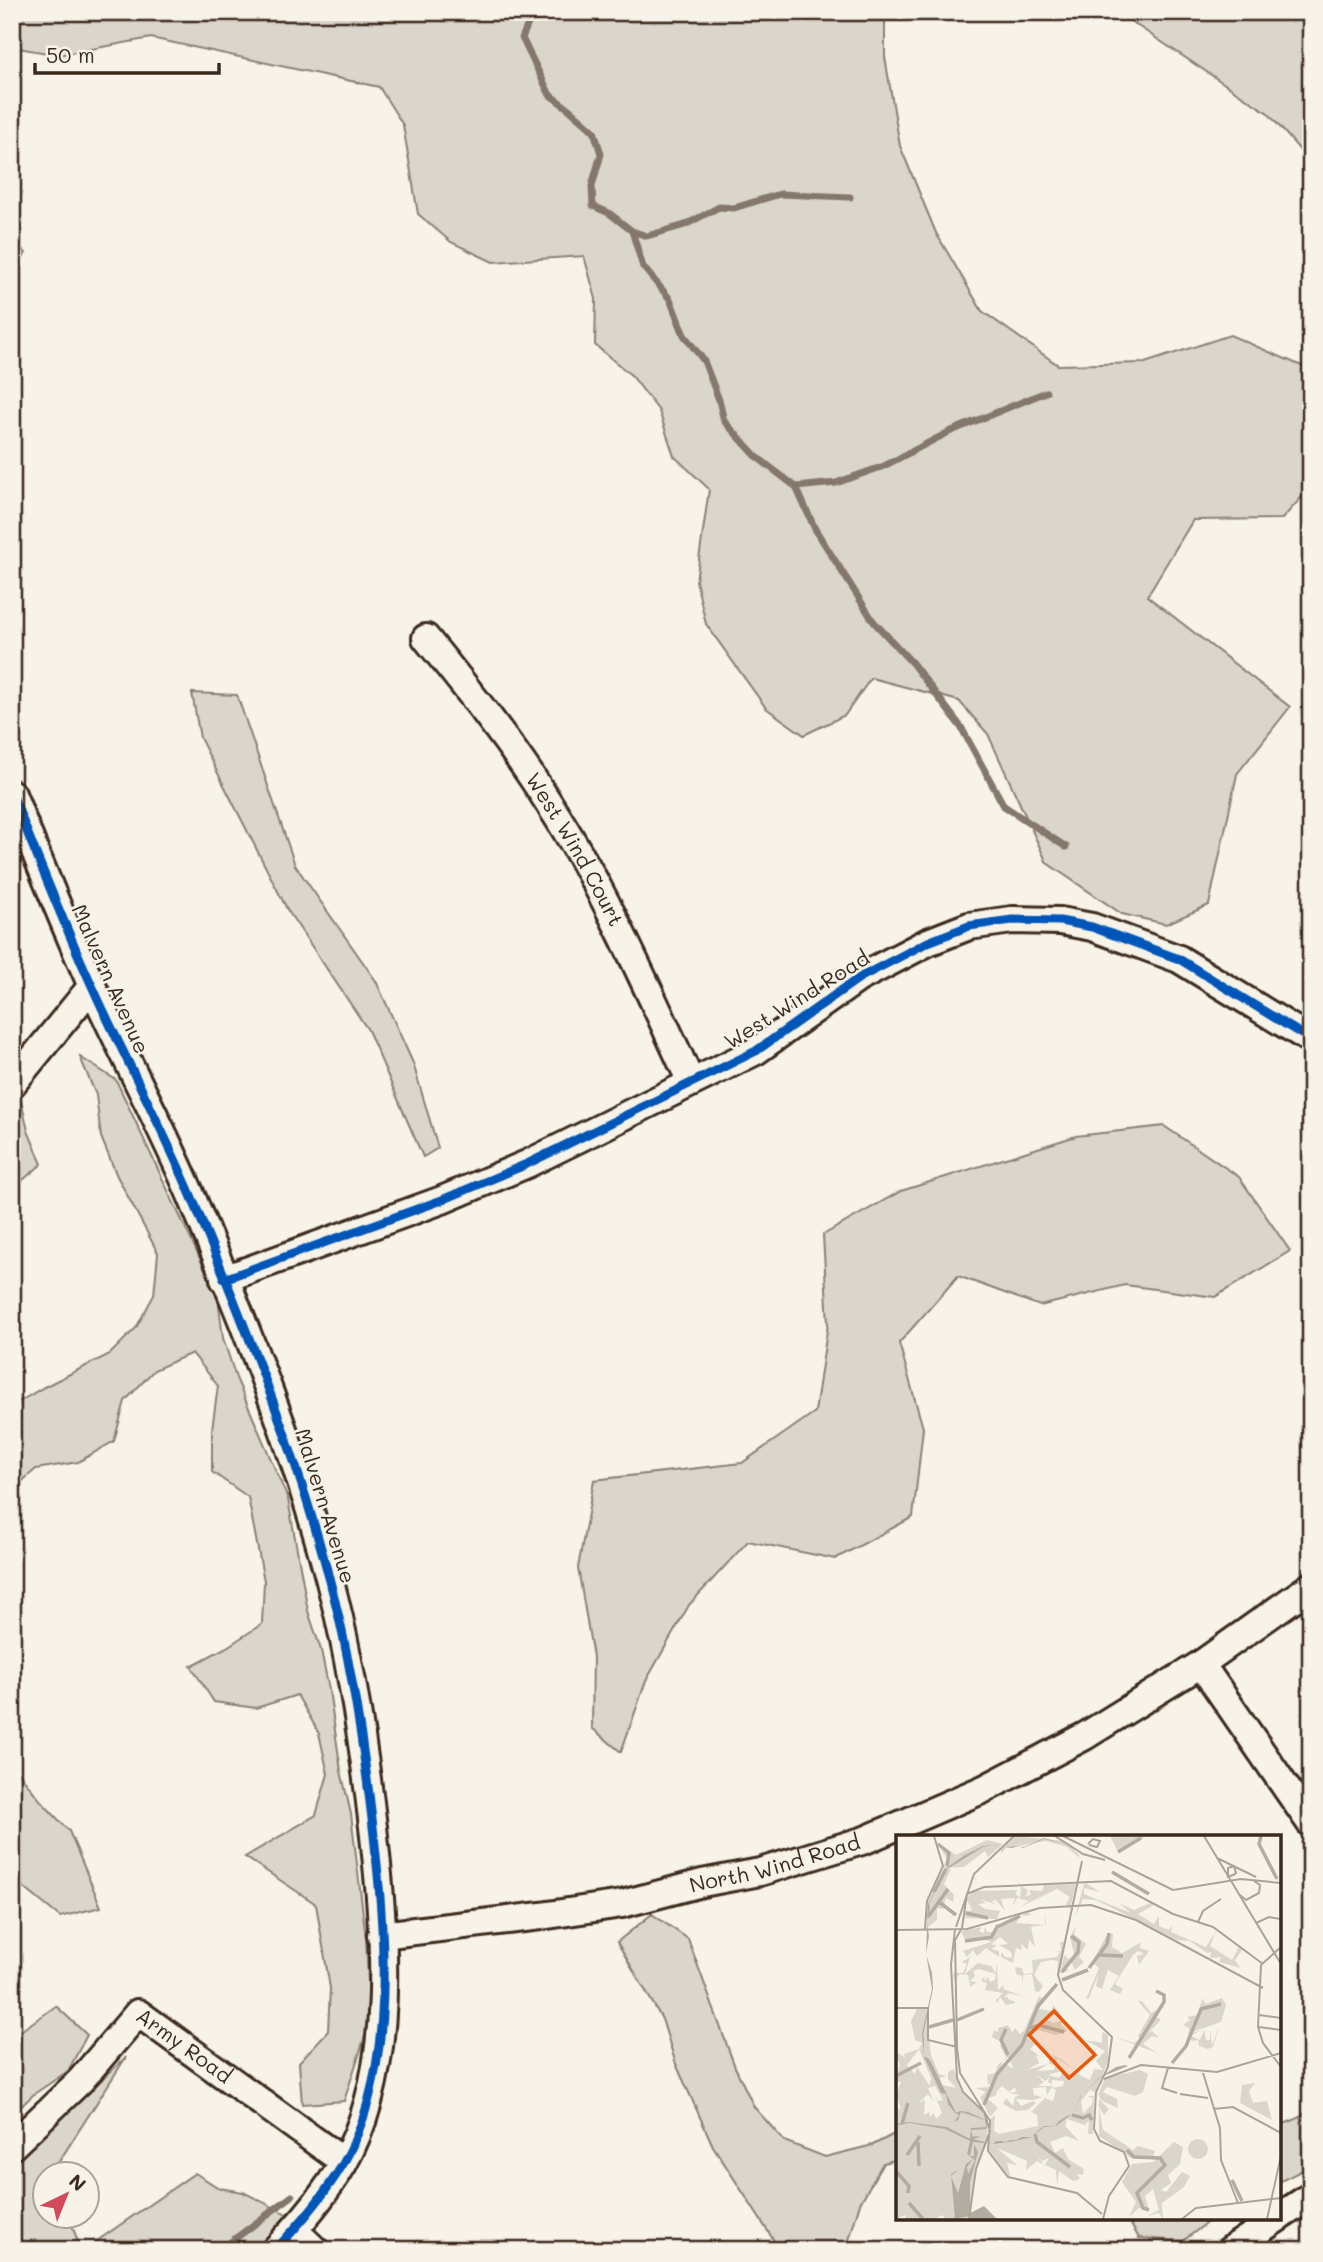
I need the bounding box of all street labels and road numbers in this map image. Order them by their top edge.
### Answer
street label: West Wind Court [521,767,630,930]
street label: Malvern Avenue [66,899,156,1057]
street label: West Wind Road [718,943,874,1054]
street label: Malvern Avenue [290,1425,363,1586]
street label: North Wind Road [686,1827,863,1898]
street label: Army Road [131,2001,238,2089]

